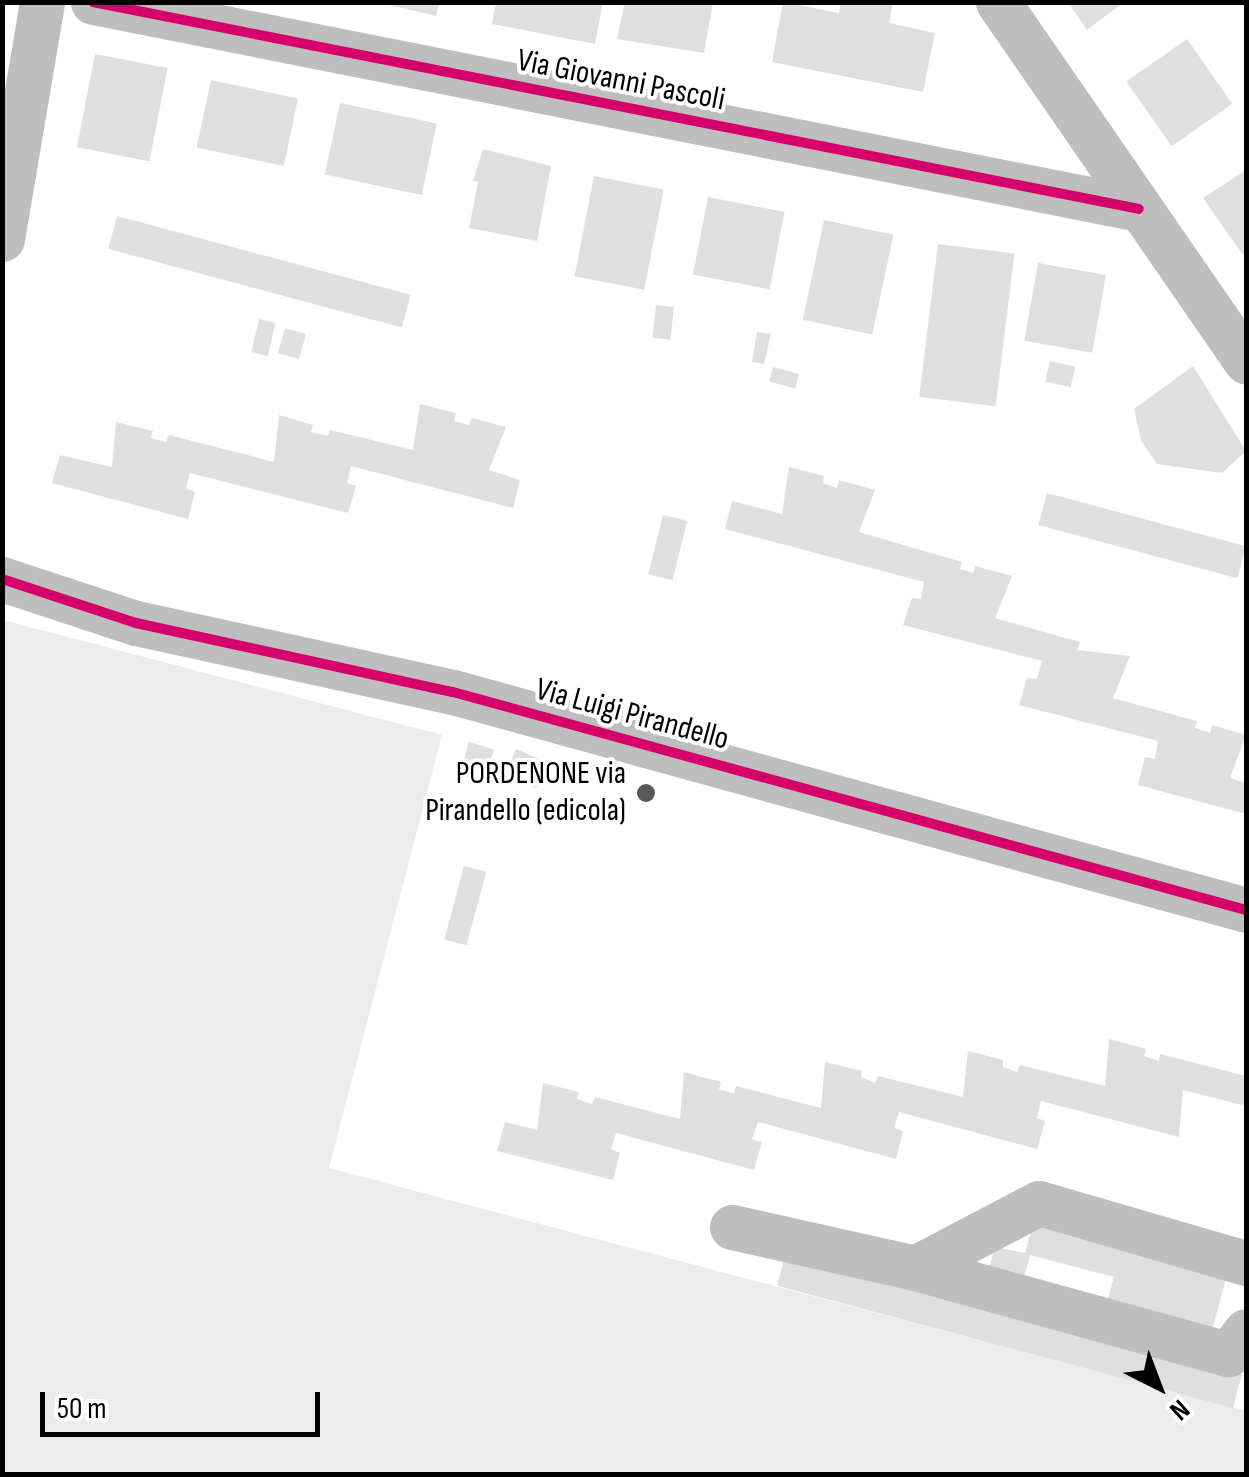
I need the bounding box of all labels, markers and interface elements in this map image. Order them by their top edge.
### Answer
street label: Via Giovanni Pascoli [514,42,728,120]
street label: Via Luigi Pirandello [531,671,733,759]
place label: PORDENONE via Pirandello (edicola) [425,756,626,831]
marker: PORDENONE via Pirandello (edicola) [635,782,657,804]
north arrow [1109,1337,1209,1437]
scale bar [45,1372,325,1434]
text: 50 m [57,1391,106,1427]
text: N [1163,1392,1196,1427]

